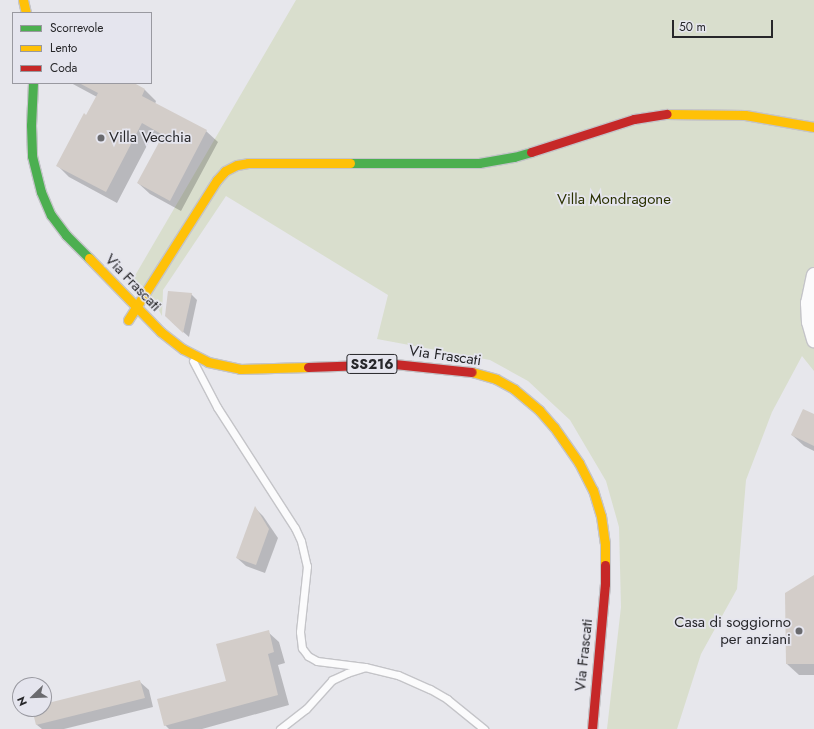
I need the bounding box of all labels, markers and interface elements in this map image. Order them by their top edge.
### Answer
legend [12,12,152,84]
scale bar [674,12,775,38]
text: 50 m [679,18,706,36]
text: Scorrevole [50,19,104,37]
text: Lento [50,39,77,57]
text: Coda [50,59,77,77]
place label: Villa Vecchia [109,129,191,147]
marker: Villa Vecchia [96,133,106,143]
park label: Villa Mondragone [557,191,671,209]
street label: Via Frascati [101,250,165,316]
street label: Via Frascati [408,342,482,370]
road number: SS216 [346,352,398,376]
place label: Casa di soggiorno per anziani [674,613,791,648]
street label: Via Frascati [571,618,597,692]
marker: Casa di soggiorno per anziani [794,626,804,636]
north arrow [12,677,52,717]
text: N [13,694,31,708]

